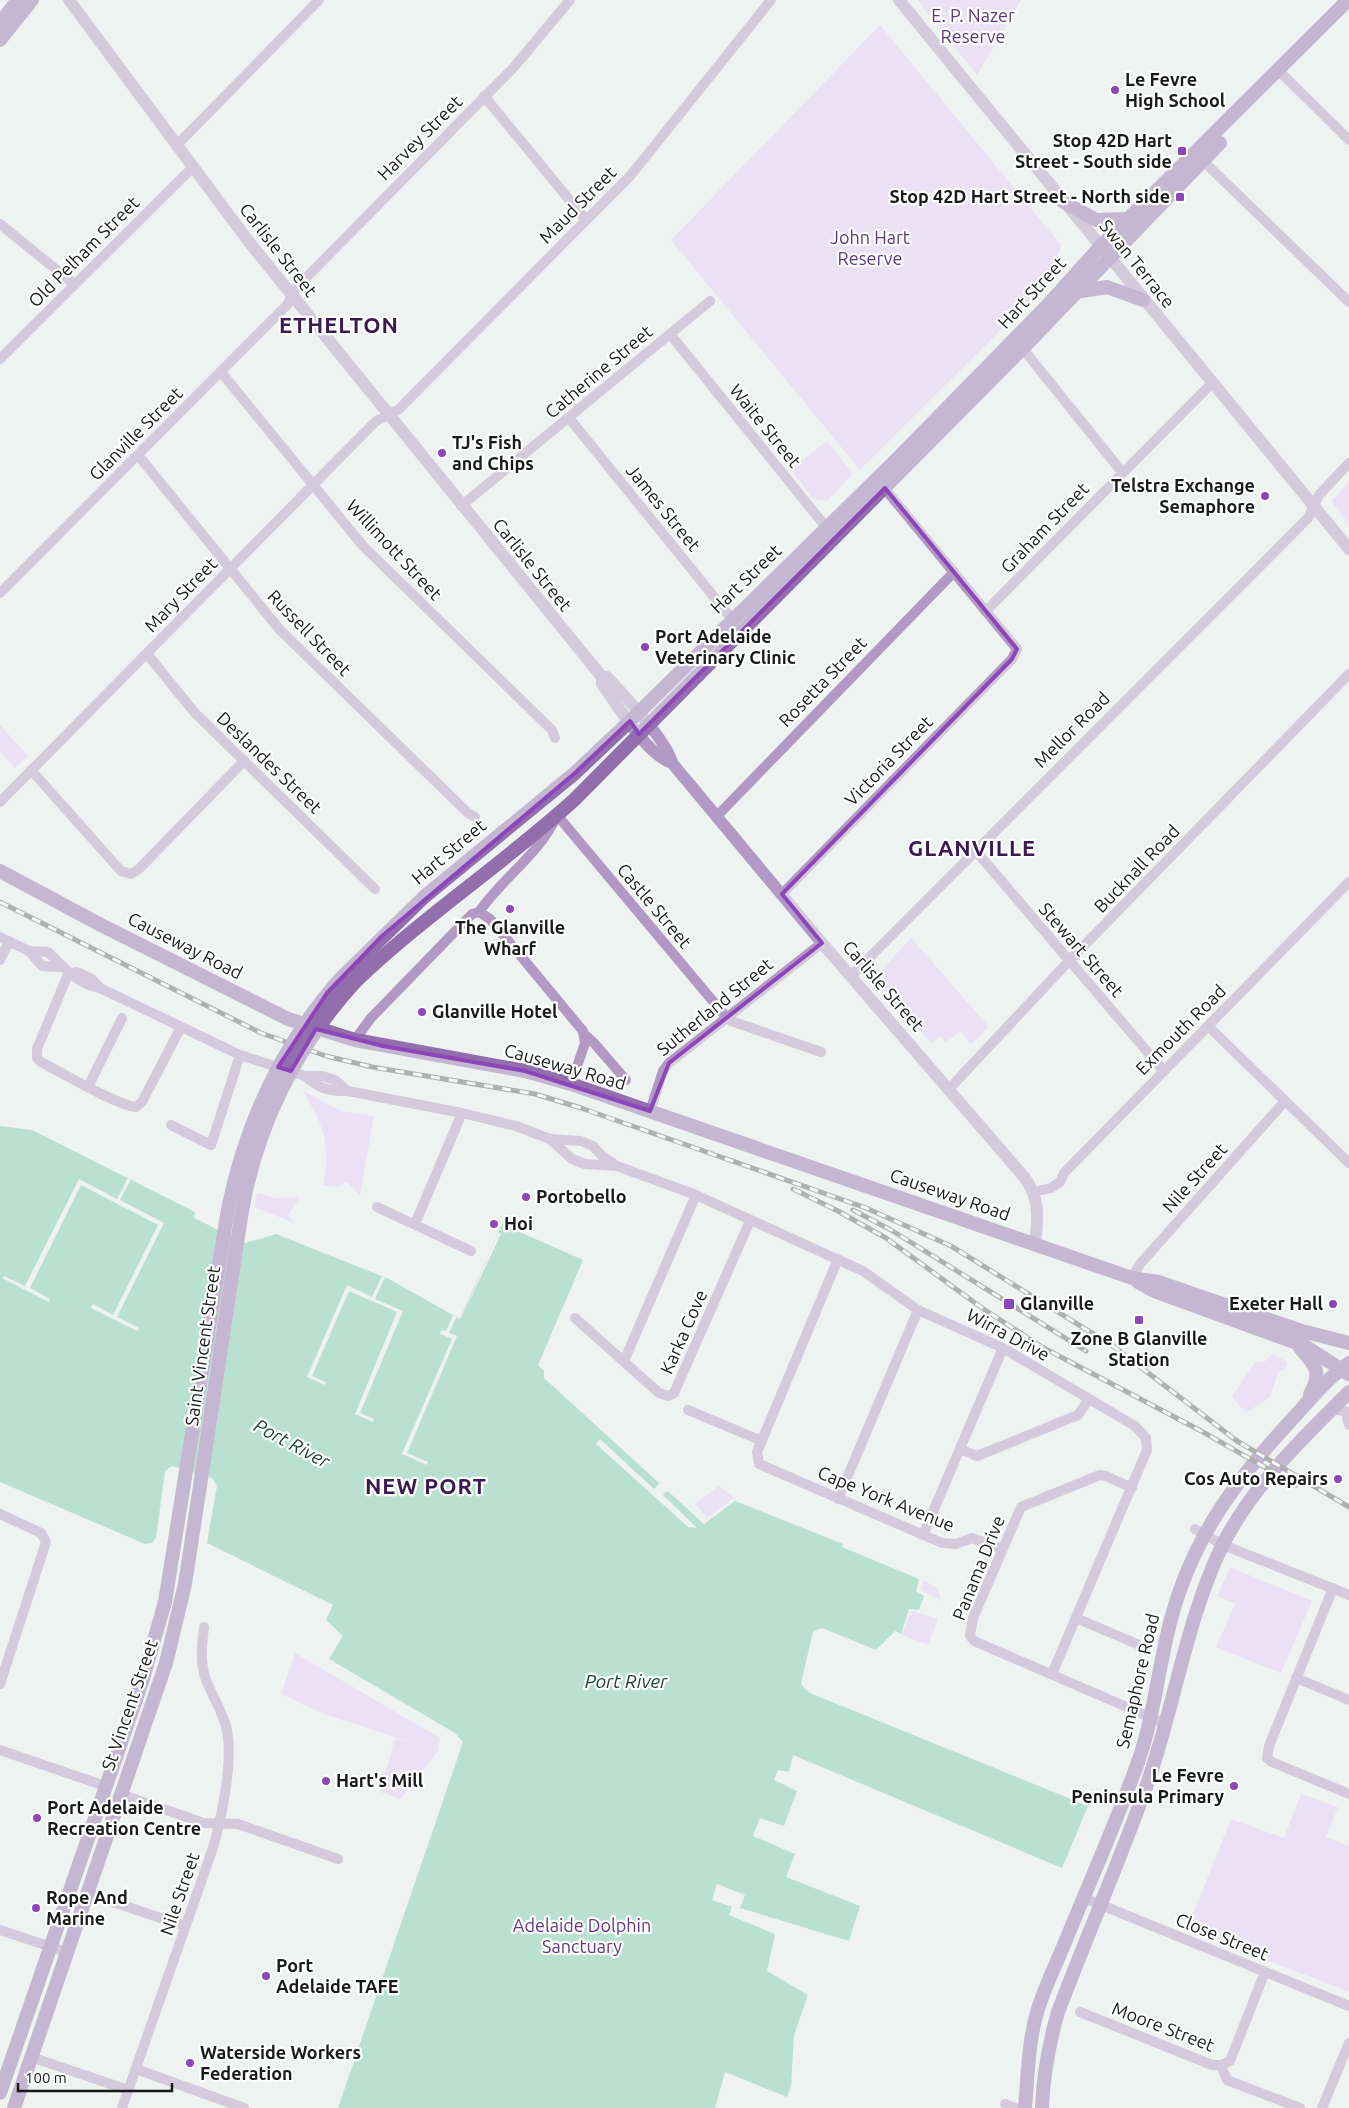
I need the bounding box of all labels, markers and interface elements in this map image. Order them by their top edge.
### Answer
park label: E. P. Nazer Reserve [931,5,1015,46]
place label: Le Fevre High School [1125,69,1226,110]
marker: Le Fevre High School [1109,84,1121,96]
street label: Harvey Street [373,91,466,184]
place label: Stop 42D Hart Street - South side [1015,130,1172,171]
marker: Stop 42D Hart Street - South side [1176,145,1188,157]
street label: Maud Street [535,162,620,247]
place label: Stop 42D Hart Street - North side [889,186,1170,206]
marker: Stop 42D Hart Street - North side [1174,191,1186,203]
street label: Old Pelham Street [24,192,143,311]
street label: Carlisle Street [236,199,321,300]
street label: Swan Terrace [1096,215,1179,311]
park label: John Hart Reserve [830,227,910,268]
street label: Hart Street [993,253,1069,332]
district label: ETHELTON [279,312,399,337]
street label: Catherine Street [541,321,656,422]
street label: Waite Street [726,380,805,471]
street label: Glanville Street [85,383,186,484]
place label: TJ's Fish and Chips [452,432,534,473]
marker: TJ's Fish and Chips [436,447,448,459]
street label: James Street [623,460,705,555]
place label: Telstra Exchange Semaphore [1111,475,1255,516]
street label: Graham Street [996,478,1092,576]
marker: Telstra Exchange Semaphore [1259,490,1271,502]
street label: Willimott Street [343,495,446,604]
street label: Carlisle Street [489,514,576,615]
street label: Hart Street [706,540,785,617]
street label: Mary Street [140,553,221,635]
street label: Russell Street [264,585,355,679]
place label: Port Adelaide Veterinary Clinic [655,626,796,667]
street label: Rosetta Street [774,632,870,730]
marker: Port Adelaide Veterinary Clinic [639,641,651,653]
street label: Mellor Road [1030,688,1113,771]
street label: Deslandes Street [213,707,326,817]
street label: Victoria Street [840,711,936,809]
street label: Hart Street [407,815,489,888]
street label: Bucknall Road [1090,820,1183,916]
district label: GLANVILLE [908,835,1036,860]
street label: Castle Street [614,859,696,952]
street label: Stewart Street [1036,898,1128,1000]
marker: The Glanville Wharf [504,903,516,915]
street label: Causeway Road [125,908,246,983]
place label: The Glanville Wharf [455,917,565,958]
street label: Carlisle Street [839,936,928,1035]
street label: Sutherland Street [653,953,776,1059]
street label: Exmouth Road [1131,980,1229,1078]
place label: Glanville Hotel [432,1001,558,1021]
marker: Glanville Hotel [416,1006,428,1018]
street label: Causeway Road [502,1039,629,1093]
street label: Nile Street [1158,1139,1231,1216]
street label: Causeway Road [888,1164,1013,1224]
place label: Portobello [536,1186,627,1206]
marker: Portobello [520,1191,532,1203]
place label: Hoi [504,1213,533,1233]
marker: Hoi [488,1218,500,1230]
street label: Saint Vincent Street [181,1265,223,1427]
street label: Karka Cove [656,1287,710,1377]
place label: Glanville [1020,1293,1094,1313]
place label: Exeter Hall [1229,1293,1324,1313]
marker: Glanville [1002,1297,1016,1311]
marker: Exeter Hall [1327,1298,1339,1310]
street label: Wirra Drive [964,1304,1053,1364]
marker: Zone B Glanville Station [1133,1314,1145,1326]
place label: Zone B Glanville Station [1071,1328,1207,1369]
water label: Port River [250,1414,334,1472]
street label: Cape York Avenue [815,1462,958,1535]
place label: Cos Auto Repairs [1184,1468,1328,1488]
district label: NEW PORT [365,1473,487,1498]
marker: Cos Auto Repairs [1332,1473,1344,1485]
street label: Panama Drive [948,1512,1008,1623]
street label: Semaphore Road [1112,1611,1162,1750]
street label: St Vincent Street [97,1637,161,1773]
water label: Port River [585,1670,668,1692]
place label: Le Fevre Peninsula Primary [1071,1765,1224,1806]
place label: Hart's Mill [336,1770,424,1790]
marker: Hart's Mill [320,1775,332,1787]
marker: Le Fevre Peninsula Primary [1228,1780,1240,1792]
place label: Port Adelaide Recreation Centre [47,1797,201,1838]
marker: Port Adelaide Recreation Centre [31,1812,43,1824]
street label: Nile Street [156,1850,203,1938]
place label: Rope And Marine [46,1887,128,1928]
marker: Rope And Marine [30,1902,42,1914]
street label: Close Street [1173,1908,1272,1964]
park label: Adelaide Dolphin Sanctuary [513,1915,651,1956]
place label: Port Adelaide TAFE [276,1955,399,1996]
marker: Port Adelaide TAFE [260,1970,272,1982]
street label: Moore Street [1109,1997,1217,2055]
place label: Waterside Workers Federation [200,2042,361,2083]
marker: Waterside Workers Federation [184,2057,196,2069]
scale bar [18,2060,171,2092]
text: 100 m [25,2069,67,2086]

